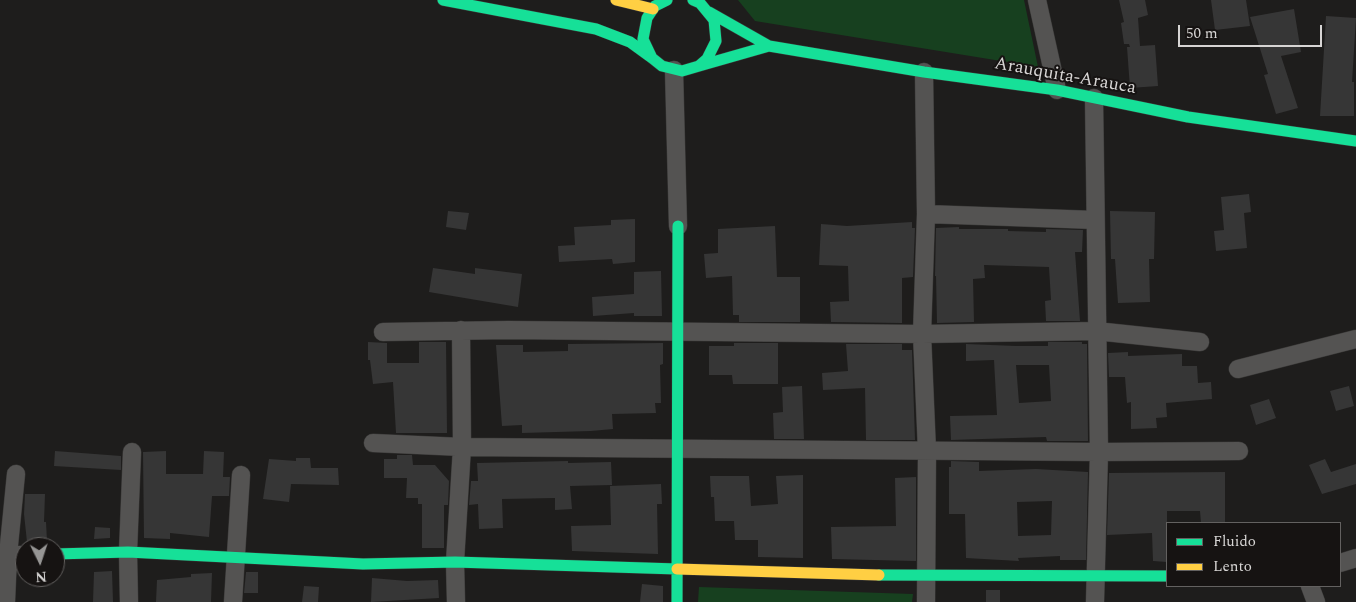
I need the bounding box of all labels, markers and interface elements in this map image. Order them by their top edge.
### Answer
scale bar [1181,15,1325,47]
text: 50 m [1186,22,1218,45]
street label: Arauquita-Arauca [992,54,1138,100]
legend [1166,522,1341,587]
text: Fluido [1213,530,1256,553]
north arrow [15,537,65,587]
text: Lento [1213,555,1252,578]
text: N [35,566,47,587]

